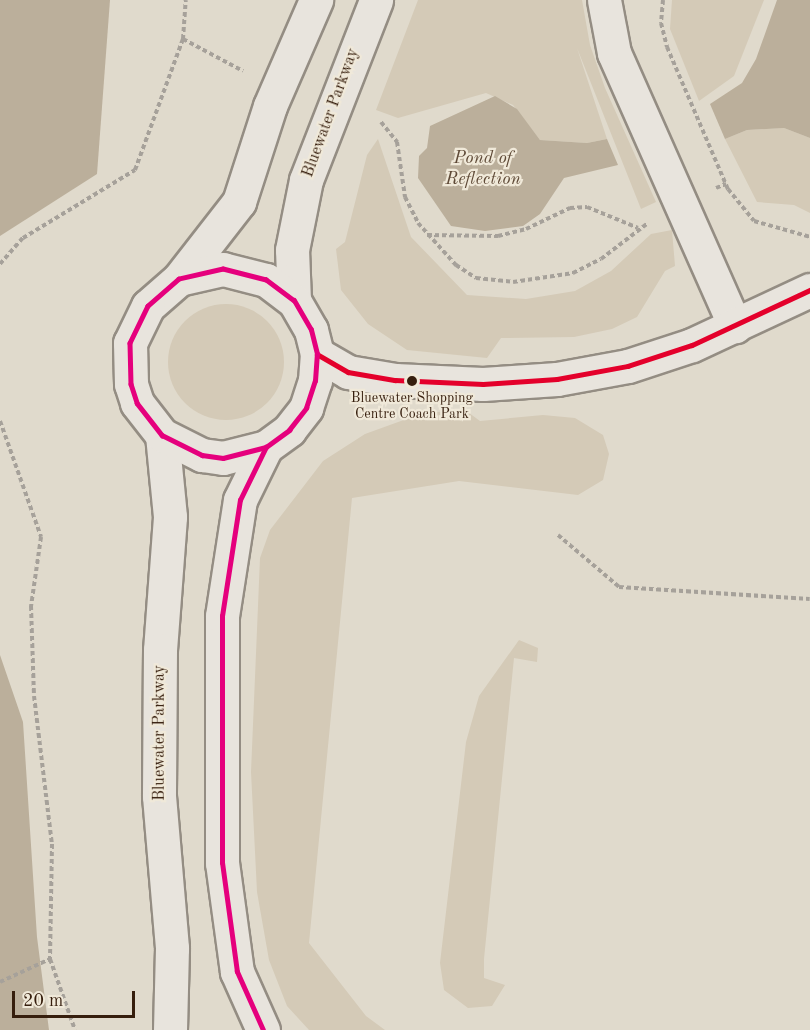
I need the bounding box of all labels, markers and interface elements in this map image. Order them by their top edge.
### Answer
street label: Bluewater Parkway [299,46,363,180]
water label: Pond of Reflection [445,148,521,190]
marker: Bluewater Shopping Centre Coach Park [406,375,418,387]
place label: Bluewater Shopping Centre Coach Park [351,390,473,422]
street label: Bluewater Parkway [150,665,170,801]
scale bar [15,979,138,1017]
text: 20 m [23,992,63,1010]

